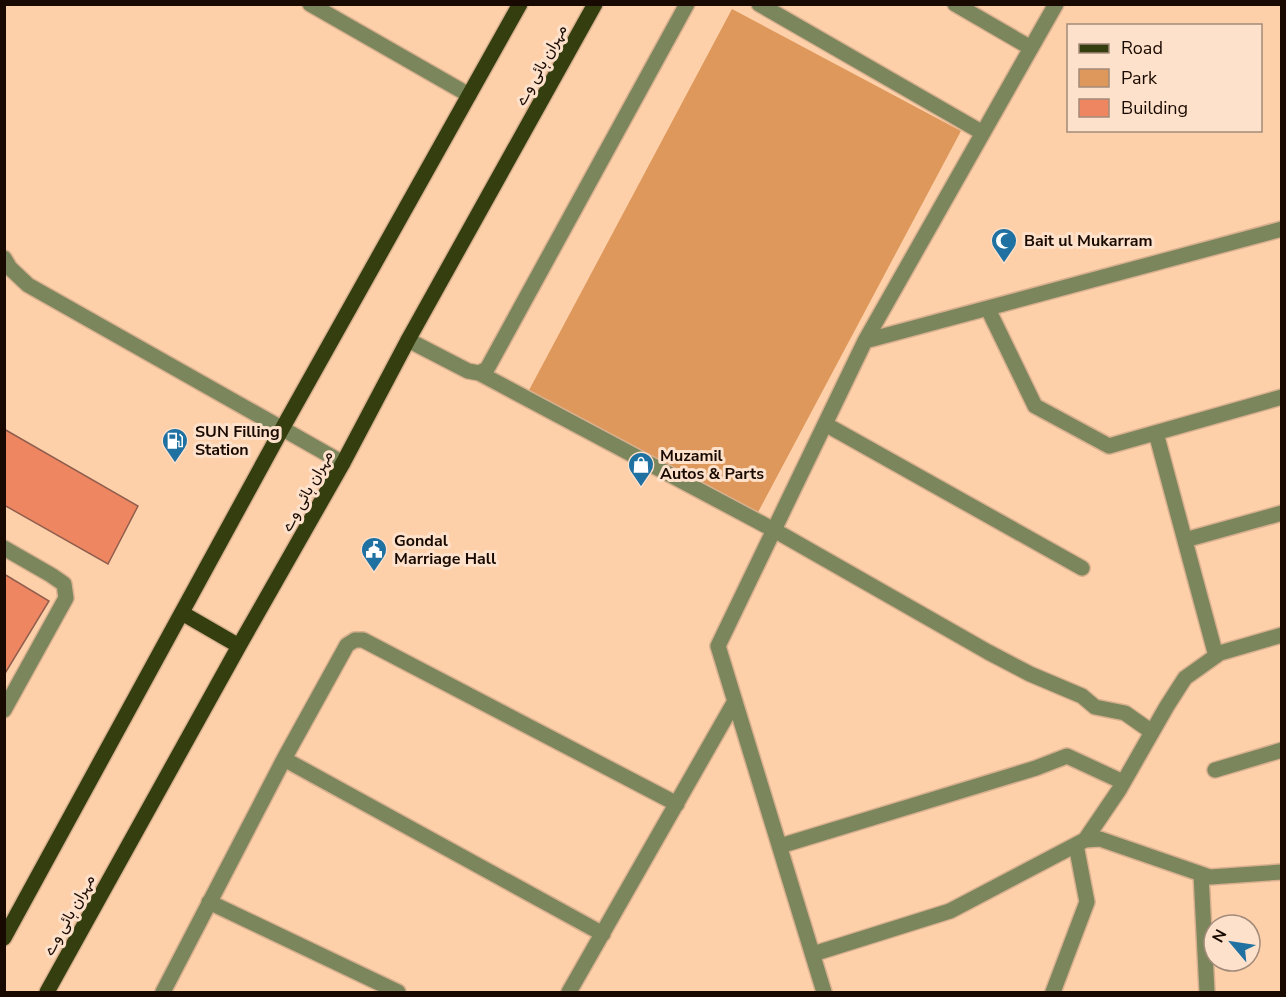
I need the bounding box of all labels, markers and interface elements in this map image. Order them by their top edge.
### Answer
street label: مہران ہائی وے [510,20,572,110]
legend [1067,24,1262,132]
text: Road [1121,36,1163,60]
text: Park [1121,66,1158,90]
text: Building [1121,96,1188,120]
mosque icon: Bait ul Mukarram [989,226,1019,264]
place label: Bait ul Mukarram [1024,230,1153,252]
place label: SUN Filling Station [195,421,280,461]
fuel station icon: SUN Filling Station [160,426,190,464]
place label: Muzamil Autos & Parts [660,445,764,485]
street label: مہران ہائی وے [276,446,338,536]
shop icon: Muzamil Autos & Parts [626,450,656,488]
place label: Gondal Marriage Hall [394,530,496,570]
public building icon: Gondal Marriage Hall [359,535,389,573]
street label: مہران ہائی وے [38,870,100,960]
north arrow [1202,913,1262,973]
text: N [1207,926,1232,947]

